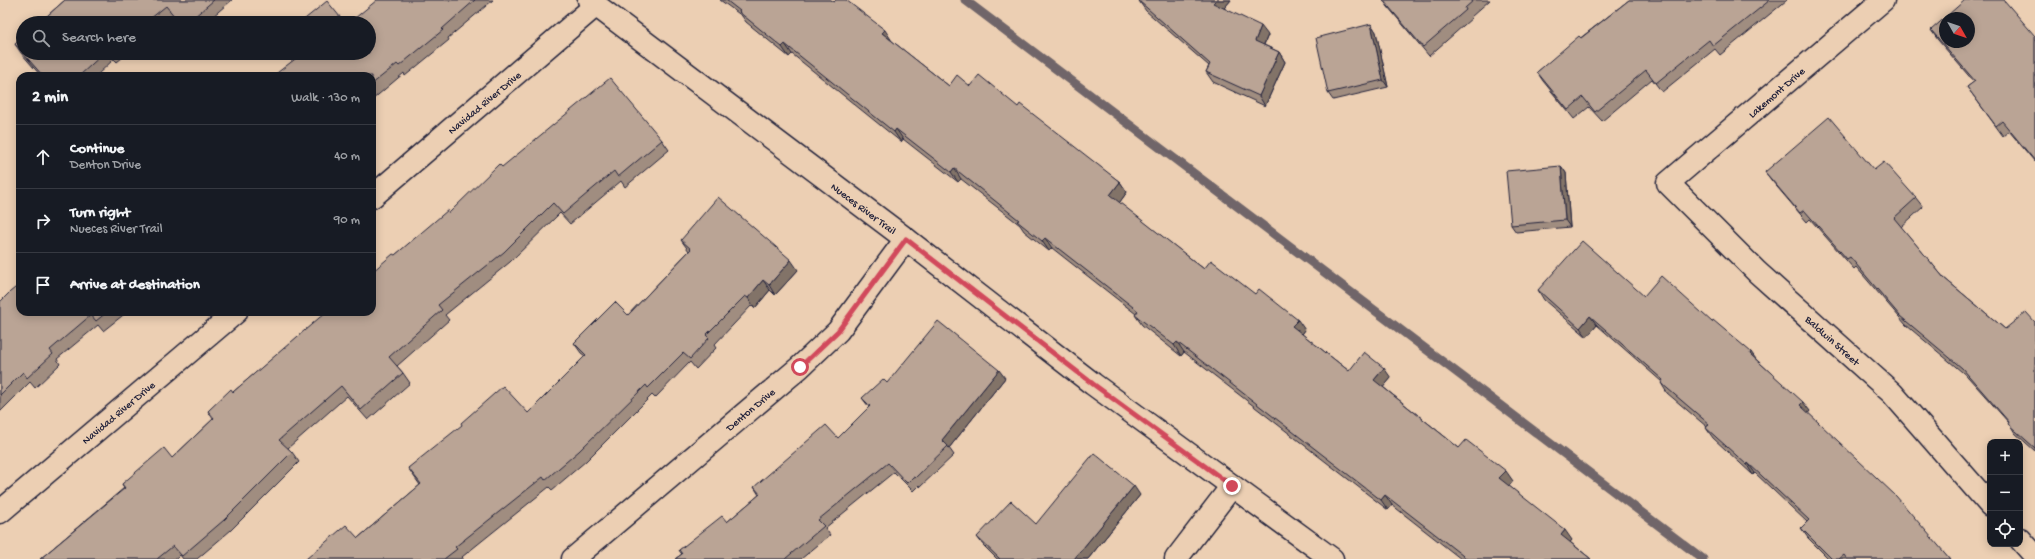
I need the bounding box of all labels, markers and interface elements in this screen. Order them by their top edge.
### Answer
north arrow [1939,12,1975,48]
search box [16,16,376,60]
icon: search [30,27,52,49]
text: Search here [62,29,136,47]
street label: Lakemont Drive [1747,66,1808,121]
street label: Navidad River Drive [446,69,524,137]
text: 2 min [32,88,68,108]
text: Walk · 130 m [291,91,360,106]
text: Continue [70,140,124,158]
icon: ahead [32,146,54,168]
text: 40 m [334,149,360,164]
text: Denton Drive [70,158,141,173]
street label: Nueces River Trail [828,181,898,238]
text: Turn right [70,204,130,222]
icon: right [32,210,54,232]
text: 90 m [334,213,360,228]
text: Nueces River Trail [70,222,163,237]
icon: arrive [32,274,54,296]
text: Arrive at destination [70,276,200,294]
street label: Baldwin Street [1801,313,1862,370]
route start [791,358,809,376]
street label: Navidad River Drive [80,379,158,447]
street label: Denton Drive [724,386,778,435]
map controls [1987,439,2023,547]
button: + [1987,439,2023,475]
button: − [1987,475,2023,511]
route end [1223,477,1241,495]
button: locate [1987,511,2023,547]

